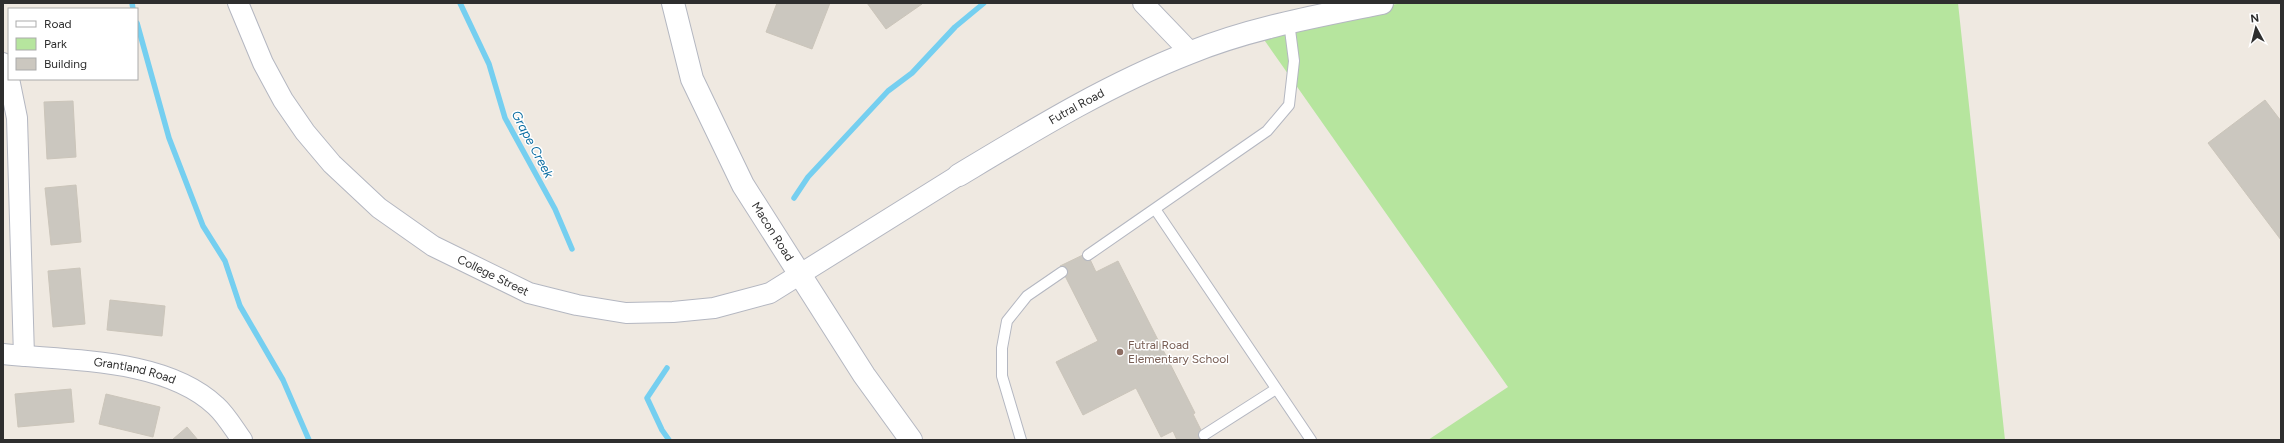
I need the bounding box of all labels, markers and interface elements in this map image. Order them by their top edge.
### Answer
legend [8,8,138,80]
north arrow [2236,8,2276,48]
text: N [2250,12,2260,26]
text: Road [44,17,72,31]
text: Park [44,37,67,51]
text: Building [44,57,87,71]
street label: Futral Road [1046,86,1107,127]
water label: Grape Creek [508,108,557,181]
street label: Macon Road [749,199,796,263]
street label: College Street [455,252,531,299]
place label: Futral Road Elementary School [1128,338,1229,366]
marker: Futral Road Elementary School [1115,347,1125,357]
street label: Grantland Road [93,355,178,387]

